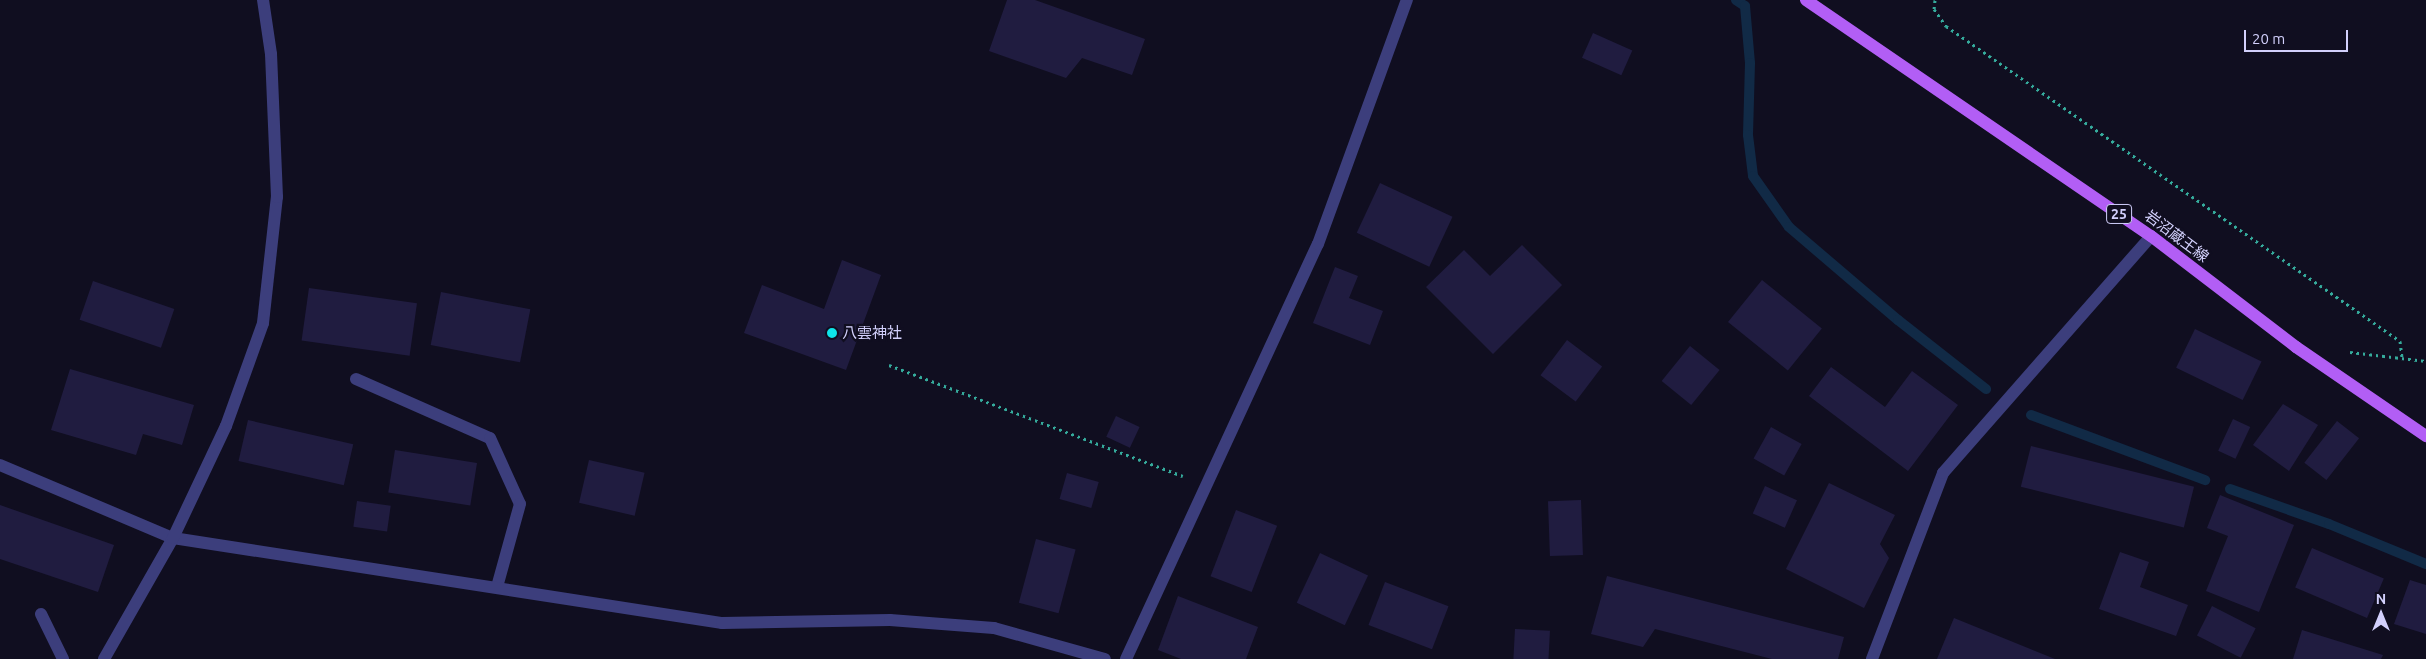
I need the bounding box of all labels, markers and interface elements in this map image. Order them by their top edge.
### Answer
scale bar [2246,20,2350,52]
text: 20 m [2252,30,2285,47]
road number: 25 [2105,202,2133,225]
street label: 岩沼蔵王線 [2142,206,2212,266]
place label: 八雲神社 [842,324,902,342]
marker: 八雲神社 [826,327,838,339]
north arrow [2356,589,2406,639]
text: N [2376,591,2386,607]

